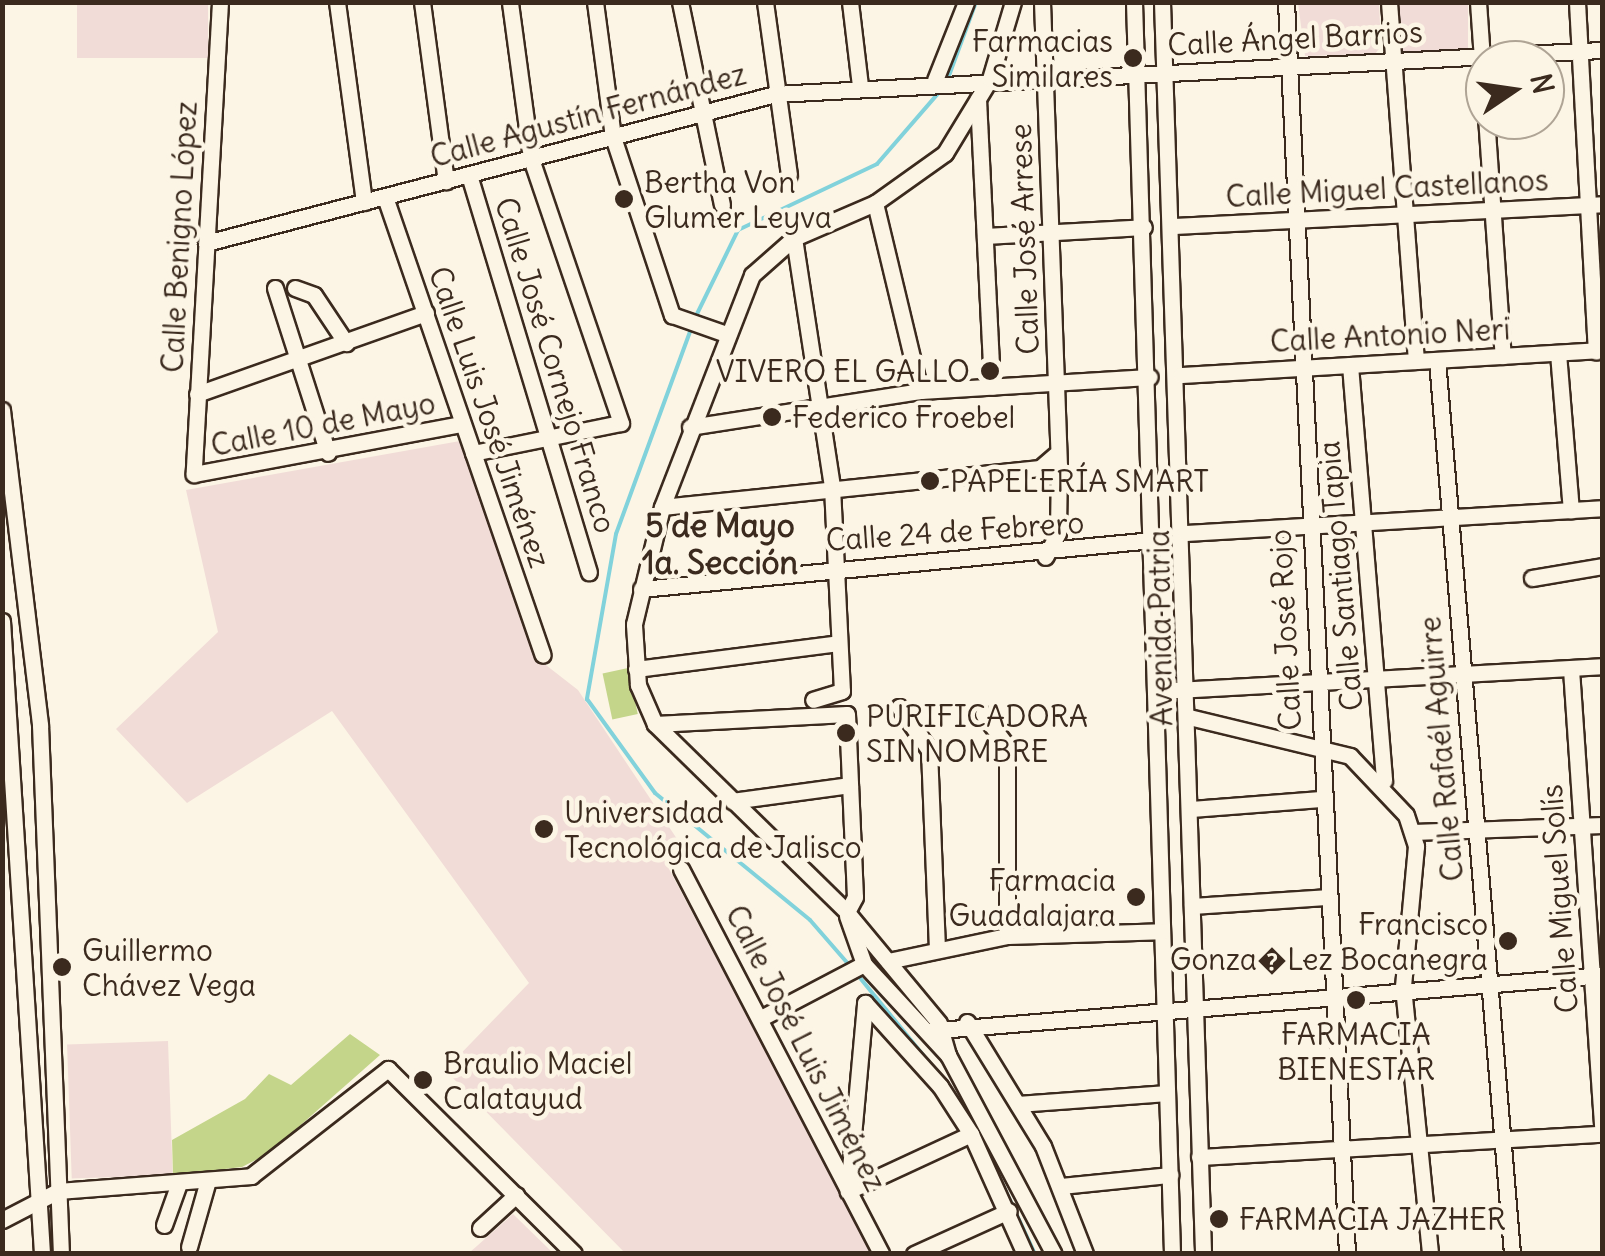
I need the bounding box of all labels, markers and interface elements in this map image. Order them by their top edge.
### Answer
street label: Calle Ángel Barrios [1167,13,1423,63]
place label: Farmacias Similares [972,23,1113,94]
north arrow [1465,40,1565,140]
marker: Farmacias Similares [1122,47,1144,69]
street label: Calle Agustín Fernández [426,55,750,175]
text: N [1523,70,1562,97]
street label: Calle Benigno López [154,100,204,374]
street label: Calle José Arrese [1002,123,1046,355]
street label: Calle Miguel Castellanos [1225,162,1549,214]
place label: Bertha Von Glumer Leyva [644,164,832,234]
marker: Bertha Von Glumer Leyva [613,188,635,210]
street label: Calle José Cornejo Franco [488,193,624,537]
street label: Calle Luis José Jiménez [422,262,558,572]
street label: Calle Antonio Neri [1269,311,1511,359]
place label: VIVERO EL GALLO [716,353,970,389]
marker: VIVERO EL GALLO [979,360,1001,382]
street label: Calle 10 de Mayo [208,385,438,463]
place label: Federico Froebel [792,399,1015,435]
marker: Federico Froebel [761,406,783,428]
street label: Calle Santiago Tapia [1310,440,1370,712]
place label: PAPELERÍA SMART [950,463,1209,499]
marker: PAPELERÍA SMART [919,470,941,492]
street label: Calle 24 de Febrero [825,504,1085,558]
district label: 5 de Mayo 1a. Sección [642,508,798,583]
street label: Calle José Rojo [1262,528,1308,732]
street label: Avenida Patria [1140,529,1180,727]
street label: Calle Rafaél Aguirre [1411,615,1471,883]
place label: PURIFICADORA SIN NOMBRE [866,698,1088,768]
marker: PURIFICADORA SIN NOMBRE [835,722,857,744]
street label: Calle Miguel Solís [1533,783,1585,1015]
place label: Universidad Tecnológica de Jalisco [564,794,862,864]
marker: Universidad Tecnológica de Jalisco [533,818,555,840]
place label: Farmacia Guadalajara [948,862,1116,932]
marker: Farmacia Guadalajara [1125,886,1147,908]
street label: Calle José Luis Jiménez [718,899,894,1197]
place label: Francisco Gonza�Lez Bocanegra [1170,906,1488,976]
marker: Francisco Gonza�Lez Bocanegra [1497,930,1519,952]
place label: Guillermo Chávez Vega [82,932,256,1002]
marker: Guillermo Chávez Vega [51,956,73,978]
marker: FARMACIA BIENESTAR [1345,989,1367,1011]
place label: FARMACIA BIENESTAR [1277,1016,1435,1086]
place label: Braulio Maciel Calatayud [443,1045,632,1116]
marker: Braulio Maciel Calatayud [412,1069,434,1091]
place label: FARMACIA JAZHER [1239,1201,1506,1237]
marker: FARMACIA JAZHER [1208,1208,1230,1230]

